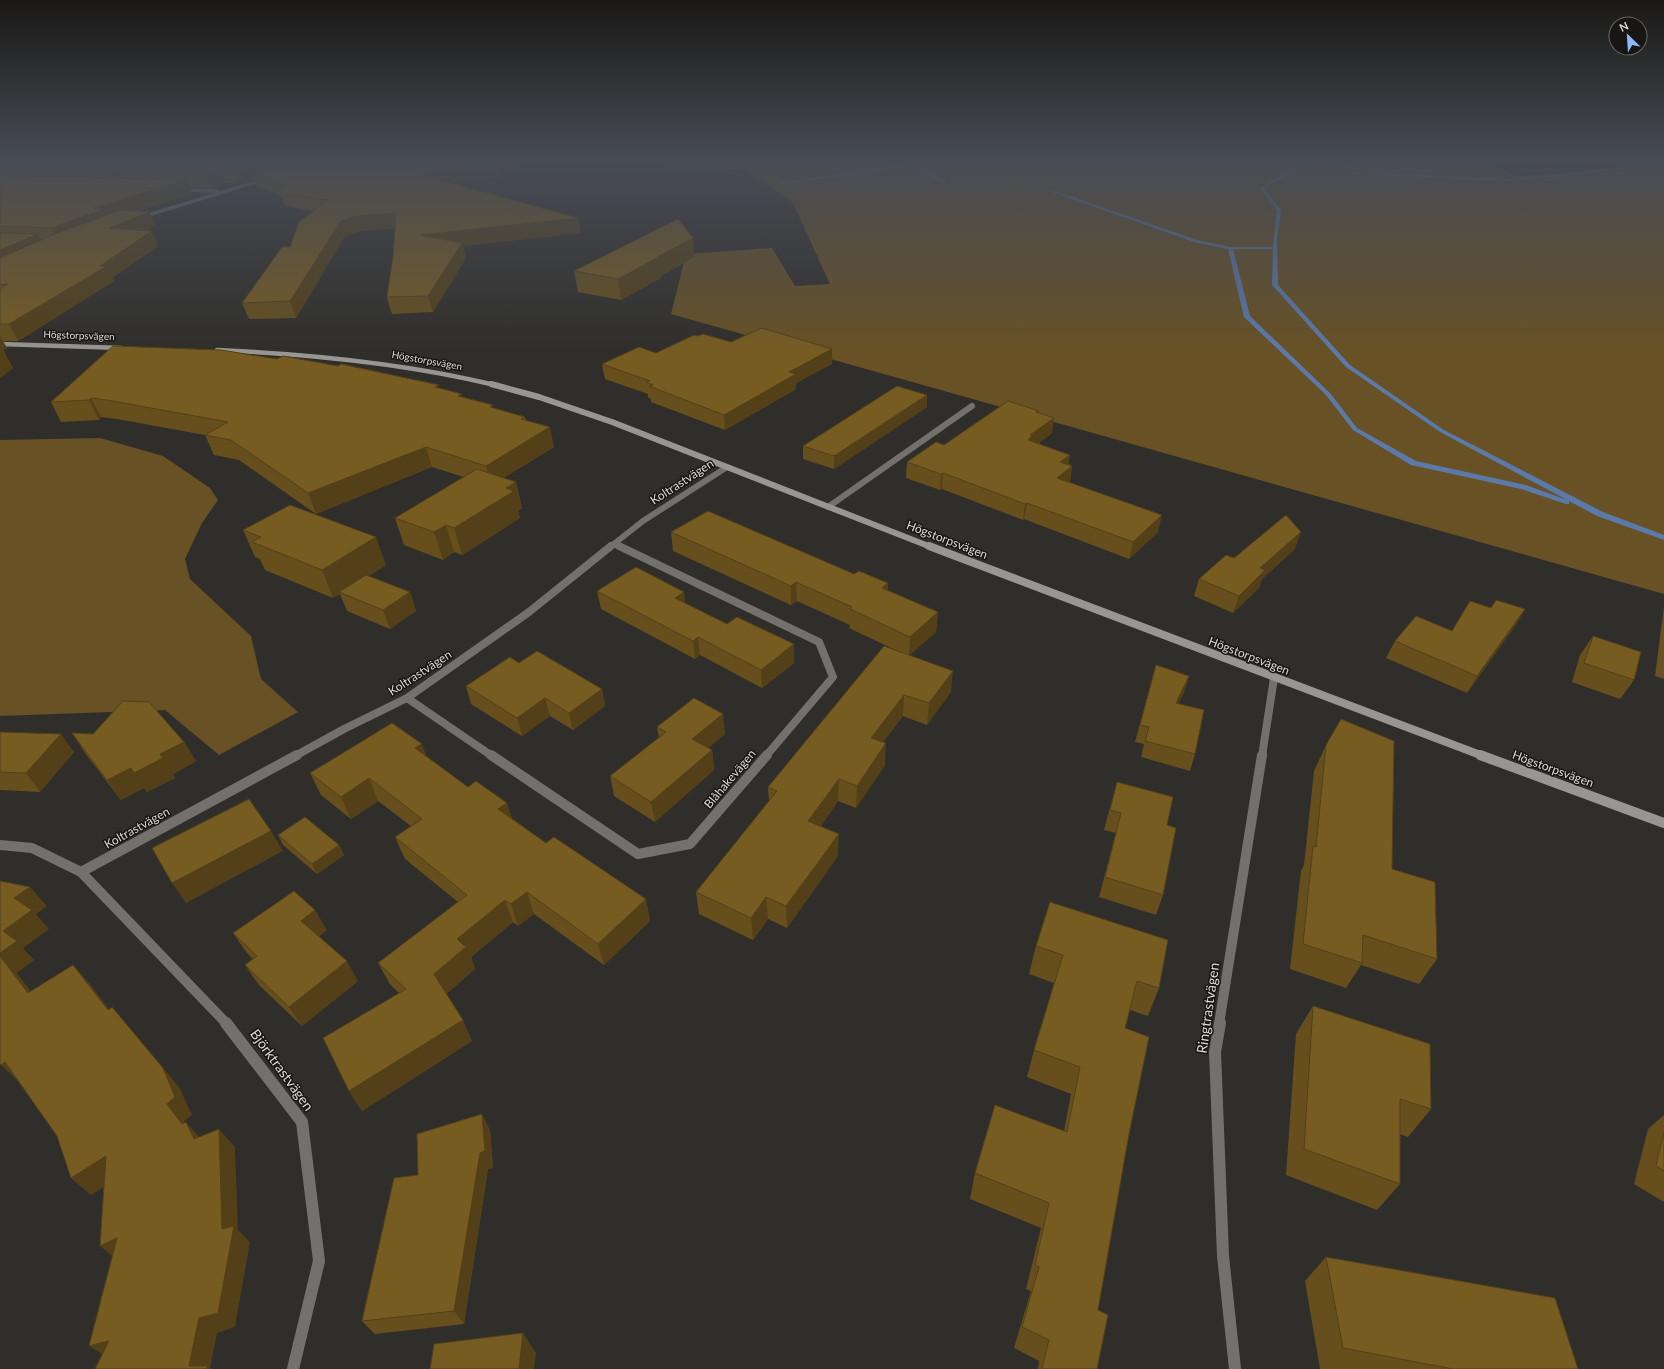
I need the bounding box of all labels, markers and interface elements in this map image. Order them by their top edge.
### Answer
north arrow [1608,16,1648,56]
text: N [1617,19,1630,34]
street label: Högstorpsvägen [43,328,115,342]
street label: Högstorpsvägen [391,348,463,372]
street label: Koltrastvägen [647,456,716,508]
street label: Högstorpsvägen [905,517,990,562]
street label: Högstorpsvägen [1207,633,1292,678]
street label: Koltrastvägen [385,647,454,699]
street label: Blåhakevägen [701,746,759,811]
street label: Högstorpsvägen [1510,747,1596,790]
street label: Koltrastvägen [101,803,172,852]
street label: Ringtrastvägen [1193,961,1222,1054]
street label: Björktrastvägen [247,1026,318,1114]

